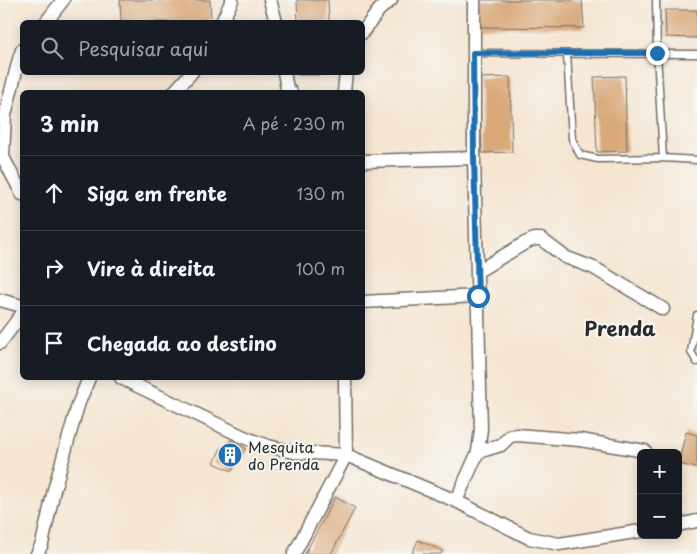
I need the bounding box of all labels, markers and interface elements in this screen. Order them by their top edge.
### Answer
search box [20,20,365,75]
icon: search [38,34,66,62]
text: Pesquisar aqui [78,34,208,62]
route end [646,42,669,65]
text: 3 min [40,107,99,139]
text: A pé · 230 m [243,111,345,135]
icon: ahead [40,179,68,207]
text: Siga em frente [87,179,227,207]
text: 130 m [297,181,345,205]
icon: right [40,254,68,282]
text: Vire à direita [87,254,215,282]
text: 100 m [296,256,345,280]
route start [467,285,490,308]
district label: Prenda [584,313,656,343]
icon: arrive [40,329,68,357]
text: Chegada ao destino [87,329,277,357]
place label: Mesquita do Prenda [248,435,320,475]
building icon: Mesquita do Prenda [217,442,243,468]
map controls [637,449,682,539]
button: + [637,449,682,494]
button: − [637,494,682,539]

